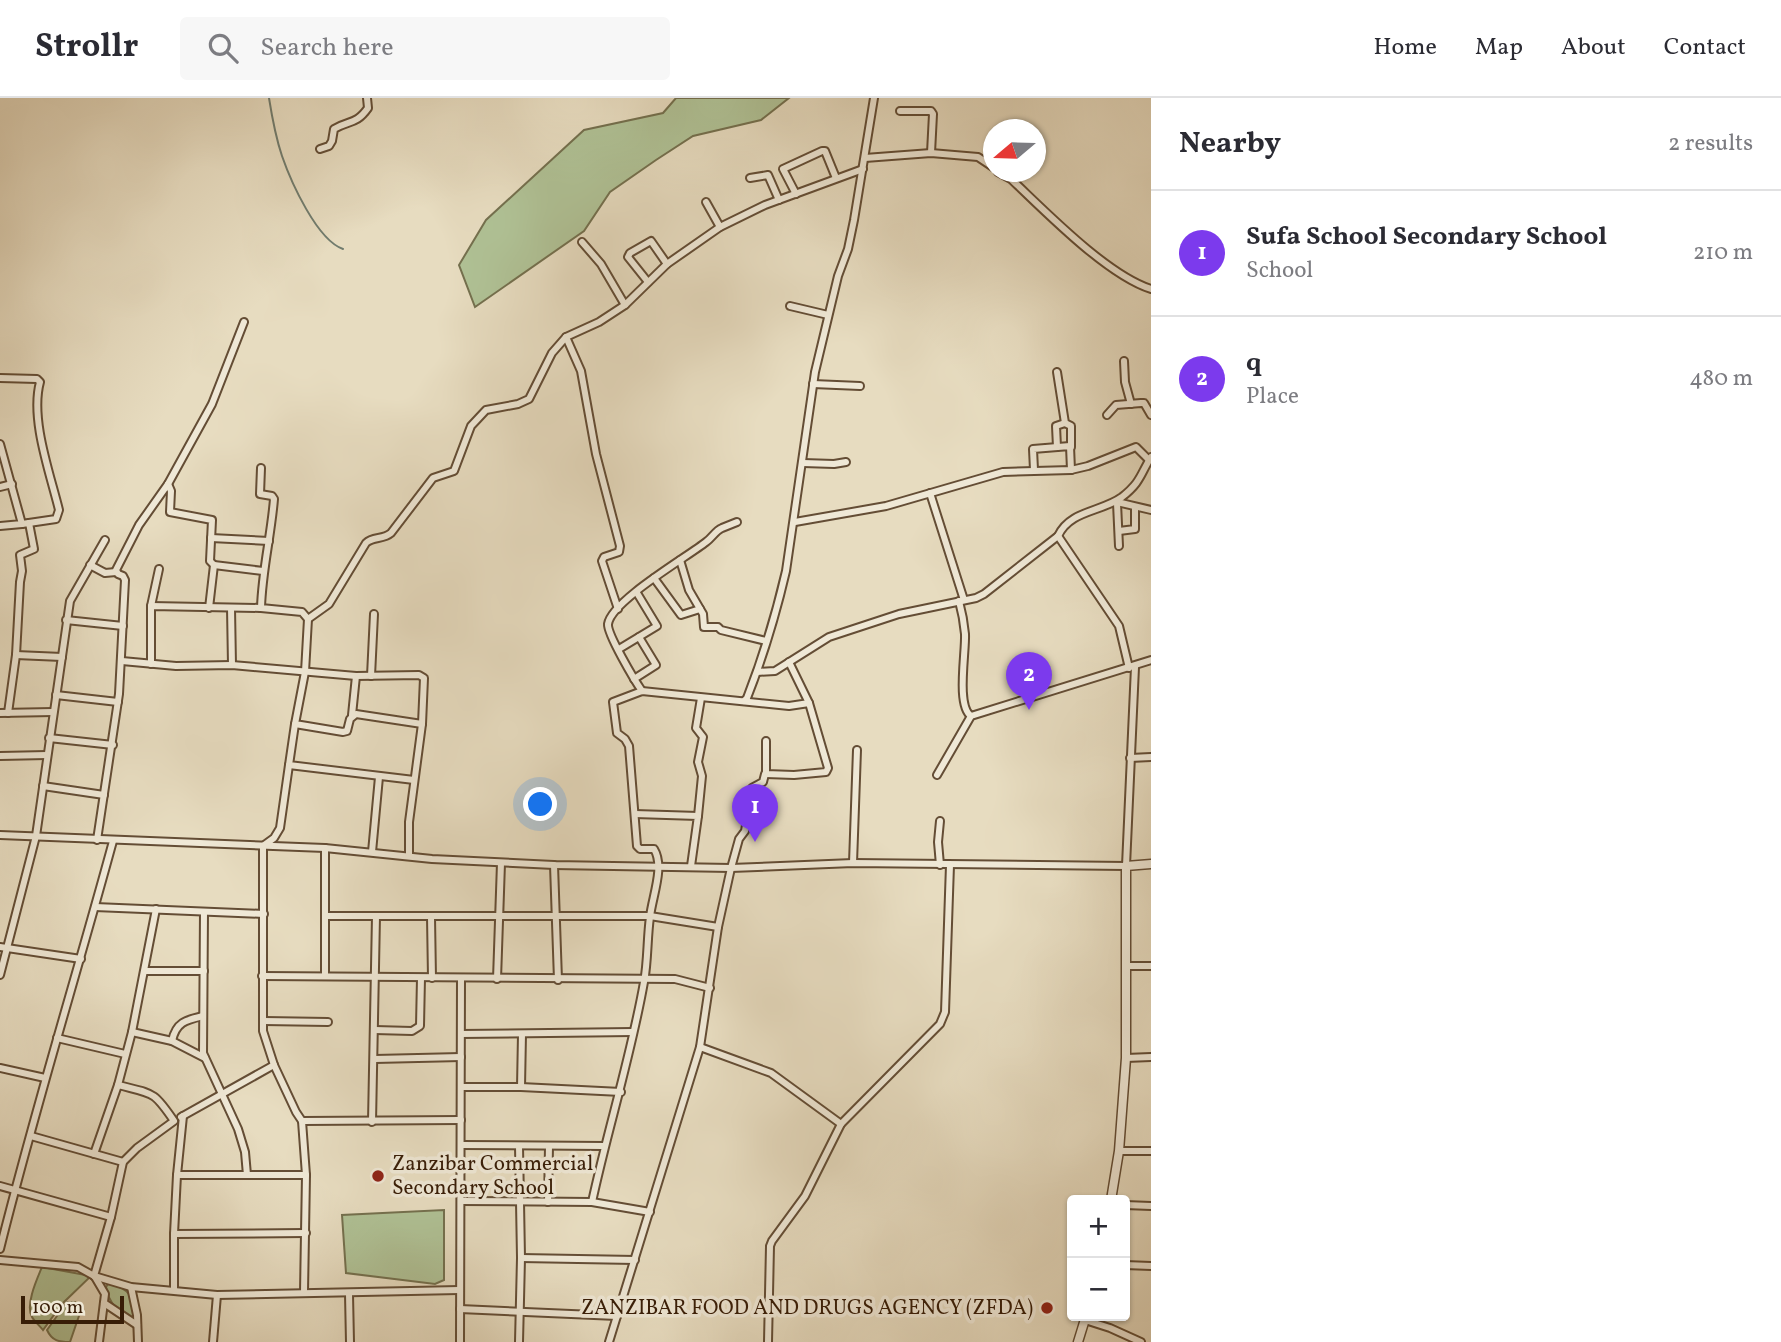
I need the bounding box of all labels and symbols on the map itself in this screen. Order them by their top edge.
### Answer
north arrow [983,119,1046,182]
pin: 2 [1006,652,1052,710]
pin: 1 [732,784,778,842]
your location [523,787,557,821]
place label: Zanzibar Commercial Secondary School [392,1150,593,1203]
marker: Zanzibar Commercial Secondary School [370,1168,386,1184]
scale bar [21,1293,124,1325]
place label: ZANZIBAR FOOD AND DRUGS AGENCY (ZFDA) [581,1294,1033,1323]
marker: ZANZIBAR FOOD AND DRUGS AGENCY (ZFDA) [1039,1300,1055,1316]

